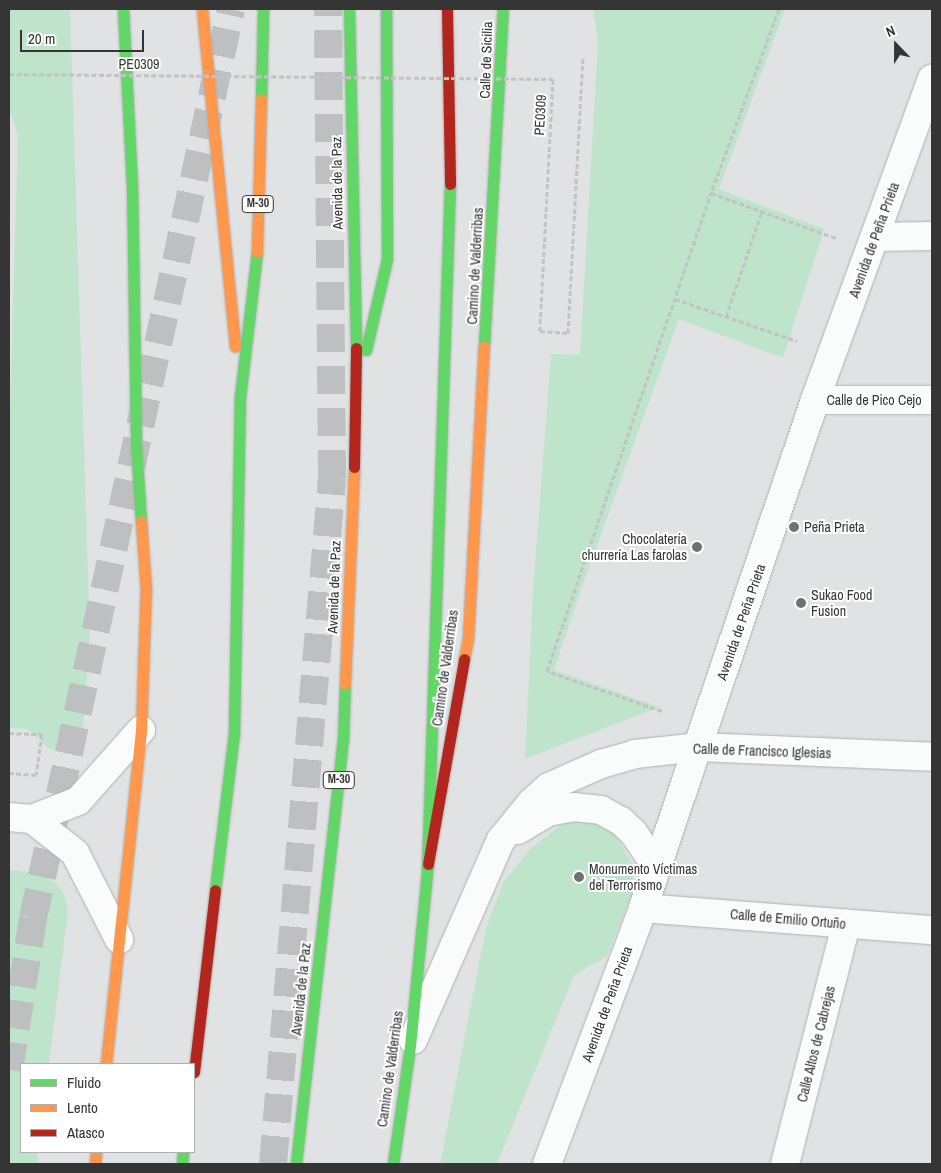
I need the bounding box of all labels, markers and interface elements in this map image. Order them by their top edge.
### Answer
scale bar [22,20,146,52]
north arrow [871,20,921,70]
street label: Calle de Sicilia [476,21,496,99]
text: N [883,21,898,41]
text: 20 m [28,28,55,49]
street label: PE0309 [119,56,159,72]
street label: PE0309 [531,94,549,136]
street label: Avenida de la Paz [328,136,346,230]
street label: Avenida de Peña Prieta [845,180,903,300]
road number: M-30 [242,194,274,213]
street label: Camino de Valderribas [464,207,486,325]
street label: Calle de Pico Cejo [826,392,922,408]
place label: Peña Prieta [804,519,865,535]
marker: Peña Prieta [788,521,800,533]
place label: Chocolatería churrería Las farolas [582,531,687,564]
street label: Avenida de la Paz [324,540,344,634]
marker: Chocolatería churrería Las farolas [691,541,703,553]
street label: Avenida de Peña Prieta [713,562,769,682]
place label: Sukao Food Fusion [811,587,872,620]
marker: Sukao Food Fusion [795,597,807,609]
street label: Camino de Valderribas [429,609,461,727]
street label: Calle de Francisco Iglesias [693,740,831,762]
road number: M-30 [323,770,355,790]
place label: Monumento Víctimas del Terrorismo [589,861,697,894]
marker: Monumento Víctimas del Terrorismo [573,871,585,883]
street label: Calle de Emilio Ortuño [729,906,847,932]
street label: Avenida de la Paz [288,942,314,1036]
street label: Avenida de Peña Prieta [578,944,636,1064]
street label: Calle Altos de Cabrejas [793,984,839,1104]
street label: Camino de Valderribas [374,1010,406,1128]
legend [20,1063,195,1153]
text: Fluido [67,1072,101,1093]
text: Lento [67,1097,98,1118]
text: Atasco [67,1122,105,1143]

